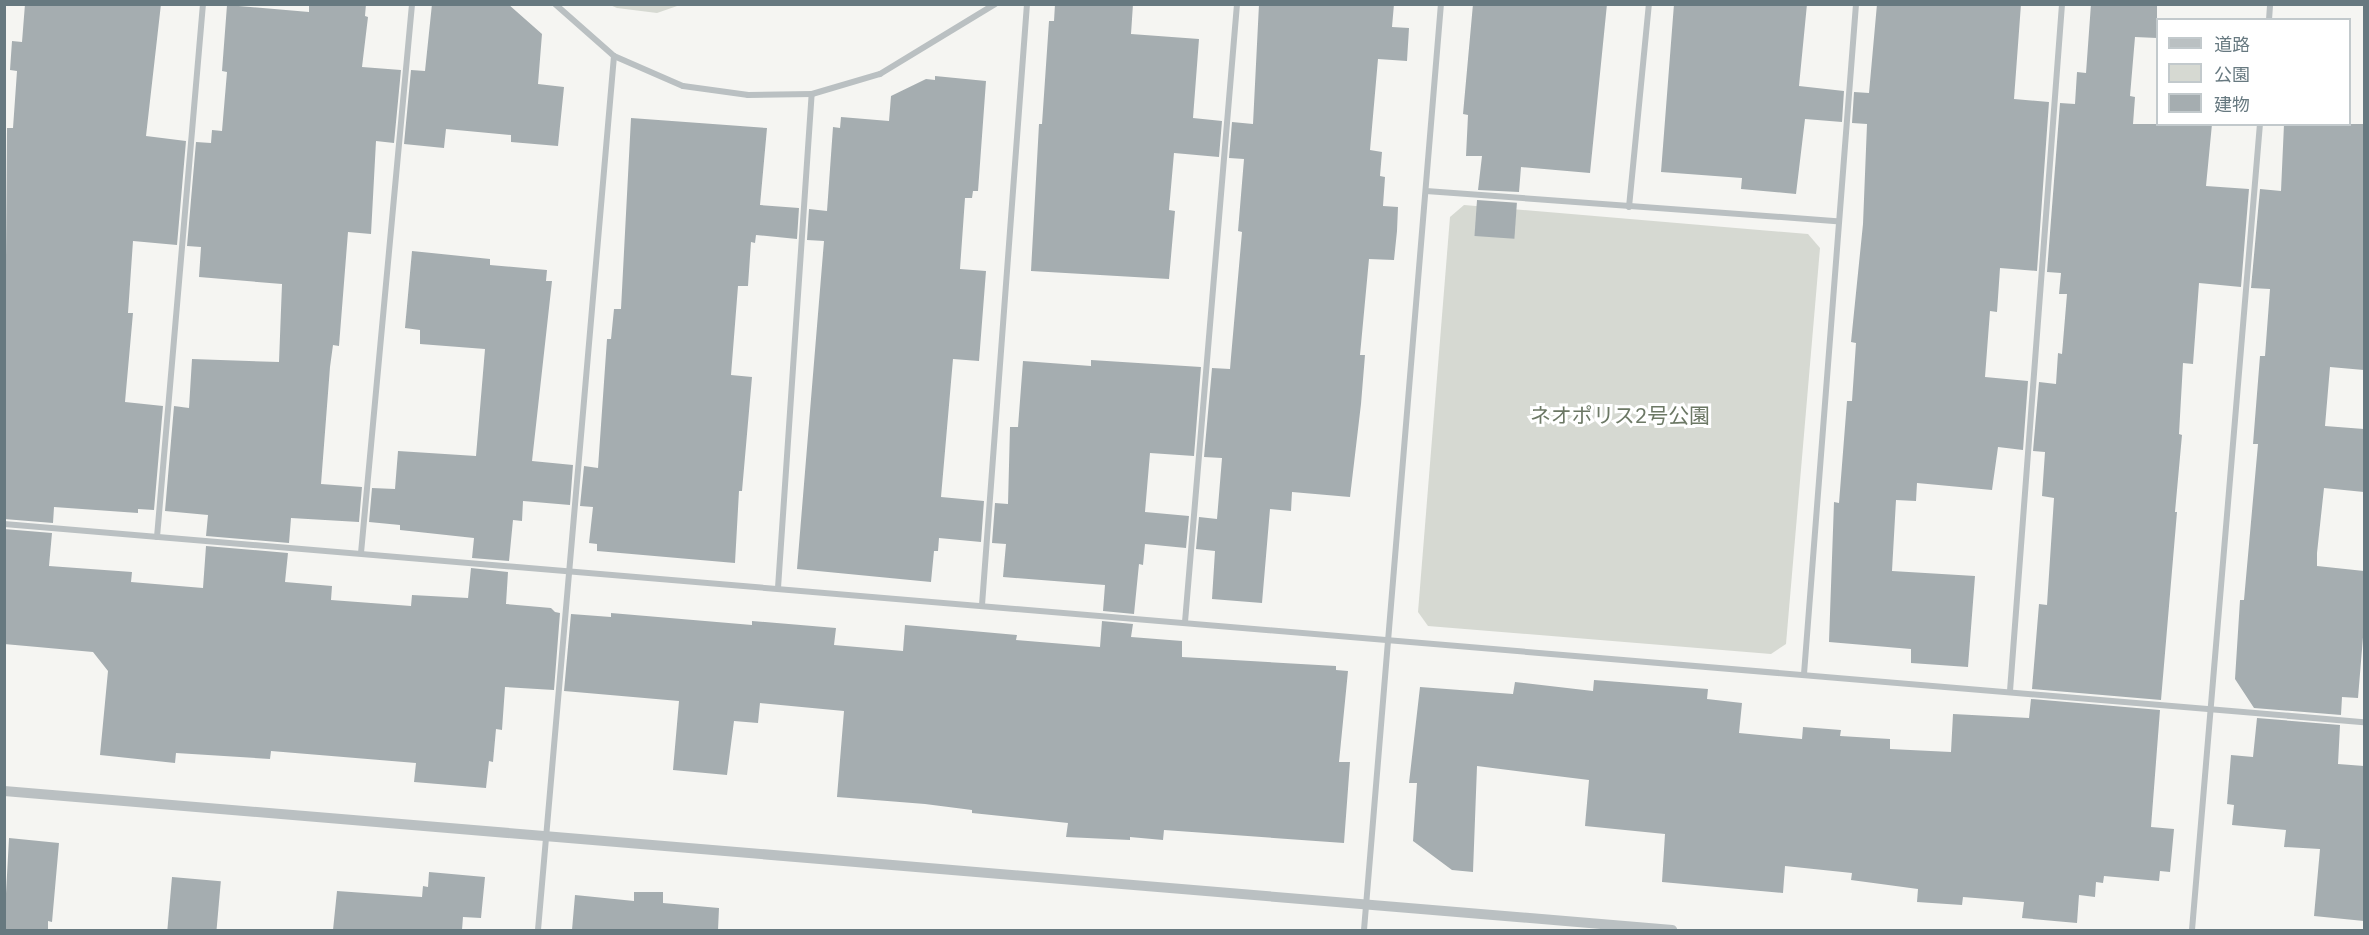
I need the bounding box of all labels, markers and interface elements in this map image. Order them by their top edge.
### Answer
legend [2156,18,2351,126]
text: 道路 [2214,33,2250,56]
text: 公園 [2214,63,2250,86]
text: 建物 [2214,93,2250,116]
park label: ネオポリス2号公園 [1530,402,1710,428]

